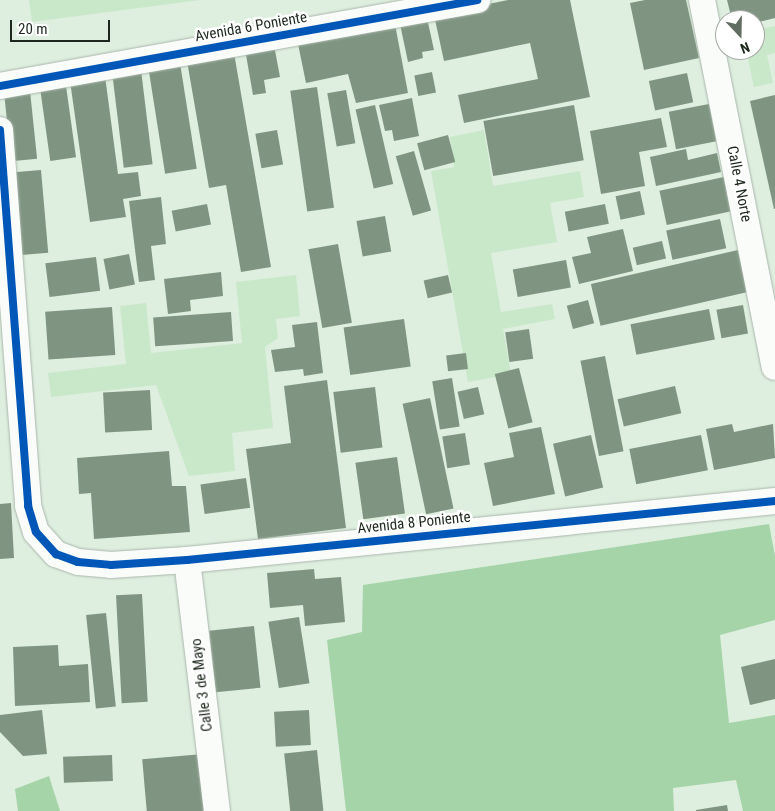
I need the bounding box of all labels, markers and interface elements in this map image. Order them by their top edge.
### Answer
street label: Avenida 6 Poniente [194,8,308,46]
scale bar [12,10,112,42]
north arrow [715,10,765,60]
text: 20 m [18,20,48,38]
text: N [738,39,752,57]
street label: Calle 4 Norte [723,144,755,224]
street label: Avenida 8 Poniente [357,508,471,538]
street label: Calle 3 de Mayo [187,637,217,733]

